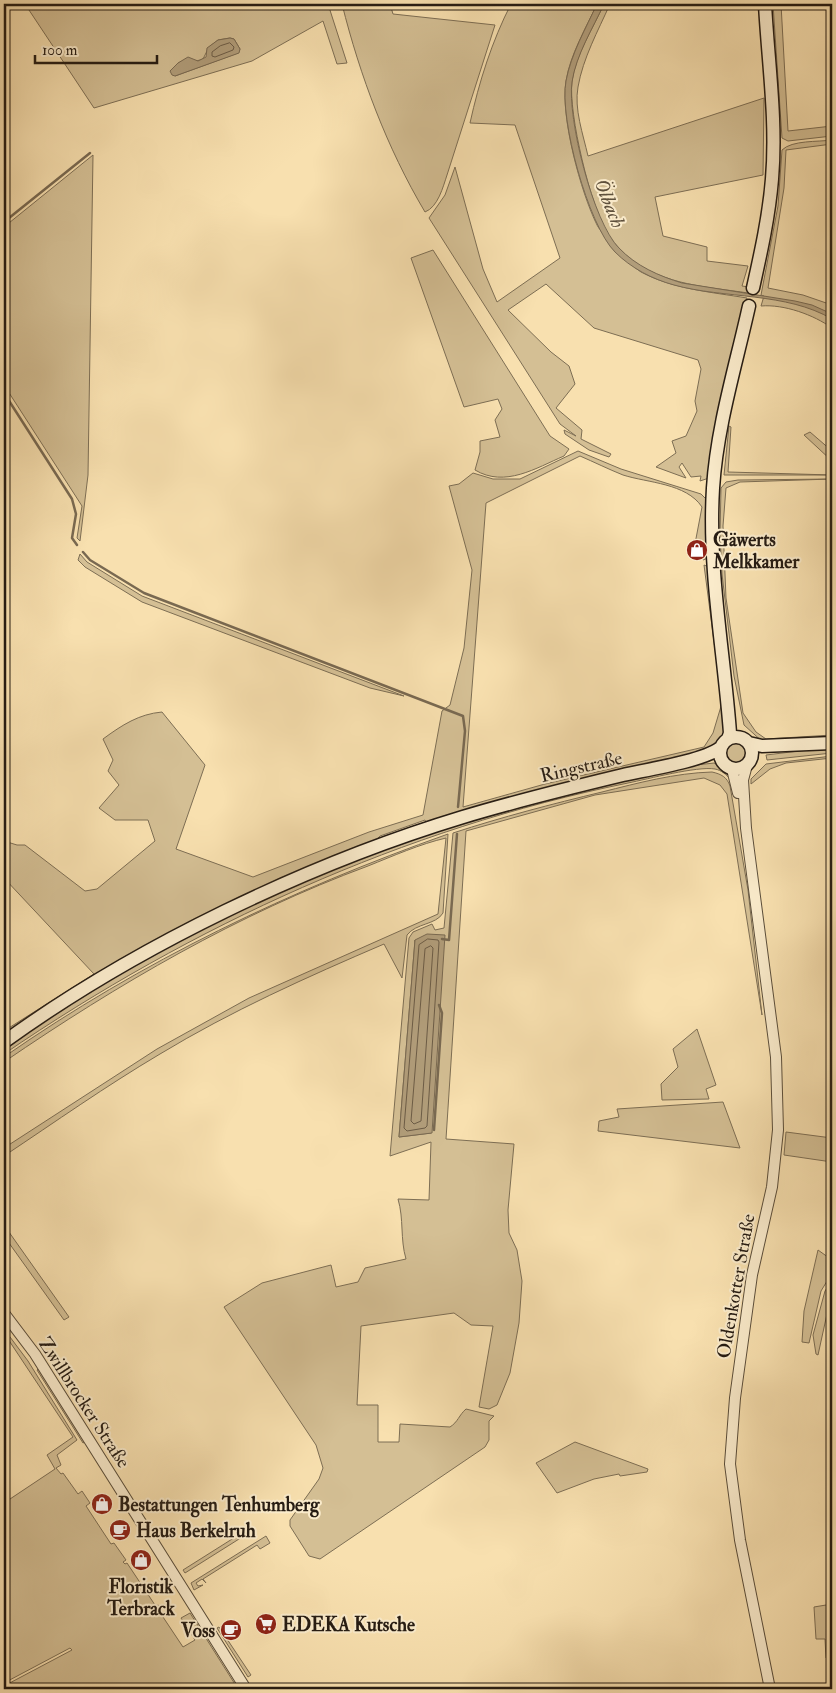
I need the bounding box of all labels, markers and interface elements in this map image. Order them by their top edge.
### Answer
scale bar [35,32,158,64]
text: 100 m [42,41,78,60]
water label: Ölbach [588,175,631,232]
place label: Gäwerts Melkkamer [712,528,800,574]
shop icon: Gäwerts Melkkamer [685,538,709,562]
street label: Ringstraße [538,746,625,788]
street label: Oldenkotter Straße [711,1212,761,1360]
street label: Zwillbrocker Straße [33,1333,135,1473]
shop icon: Bestattungen Tenhumberg [90,1492,114,1516]
place label: Bestattungen Tenhumberg [118,1493,320,1518]
cafe icon: Haus Berkelruh [108,1518,132,1542]
place label: Haus Berkelruh [136,1519,256,1543]
shop icon: Floristik Terbrack [129,1548,153,1572]
place label: Floristik Terbrack [106,1575,176,1621]
supermarket icon: EDEKA Kutsche [254,1612,278,1636]
place label: EDEKA Kutsche [282,1613,415,1637]
cafe icon: Voss [219,1618,243,1642]
place label: Voss [180,1619,215,1643]

